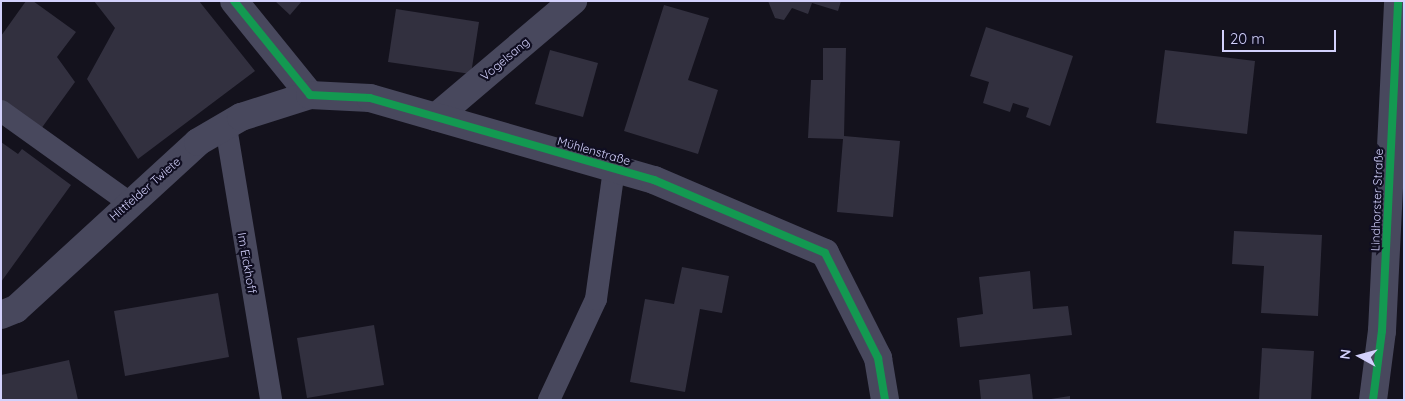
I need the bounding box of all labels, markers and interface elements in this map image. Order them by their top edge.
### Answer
scale bar [1225,20,1339,52]
text: 20 m [1230,29,1265,48]
street label: Vogelsang [478,34,532,84]
street label: Mühlenstraße [556,134,632,168]
street label: Lindhorster Straße [1368,148,1386,252]
street label: Hittfelder Twiete [107,154,183,224]
street label: Im Eickhoff [235,231,259,295]
north arrow [1335,331,1385,381]
text: N [1336,348,1355,360]

